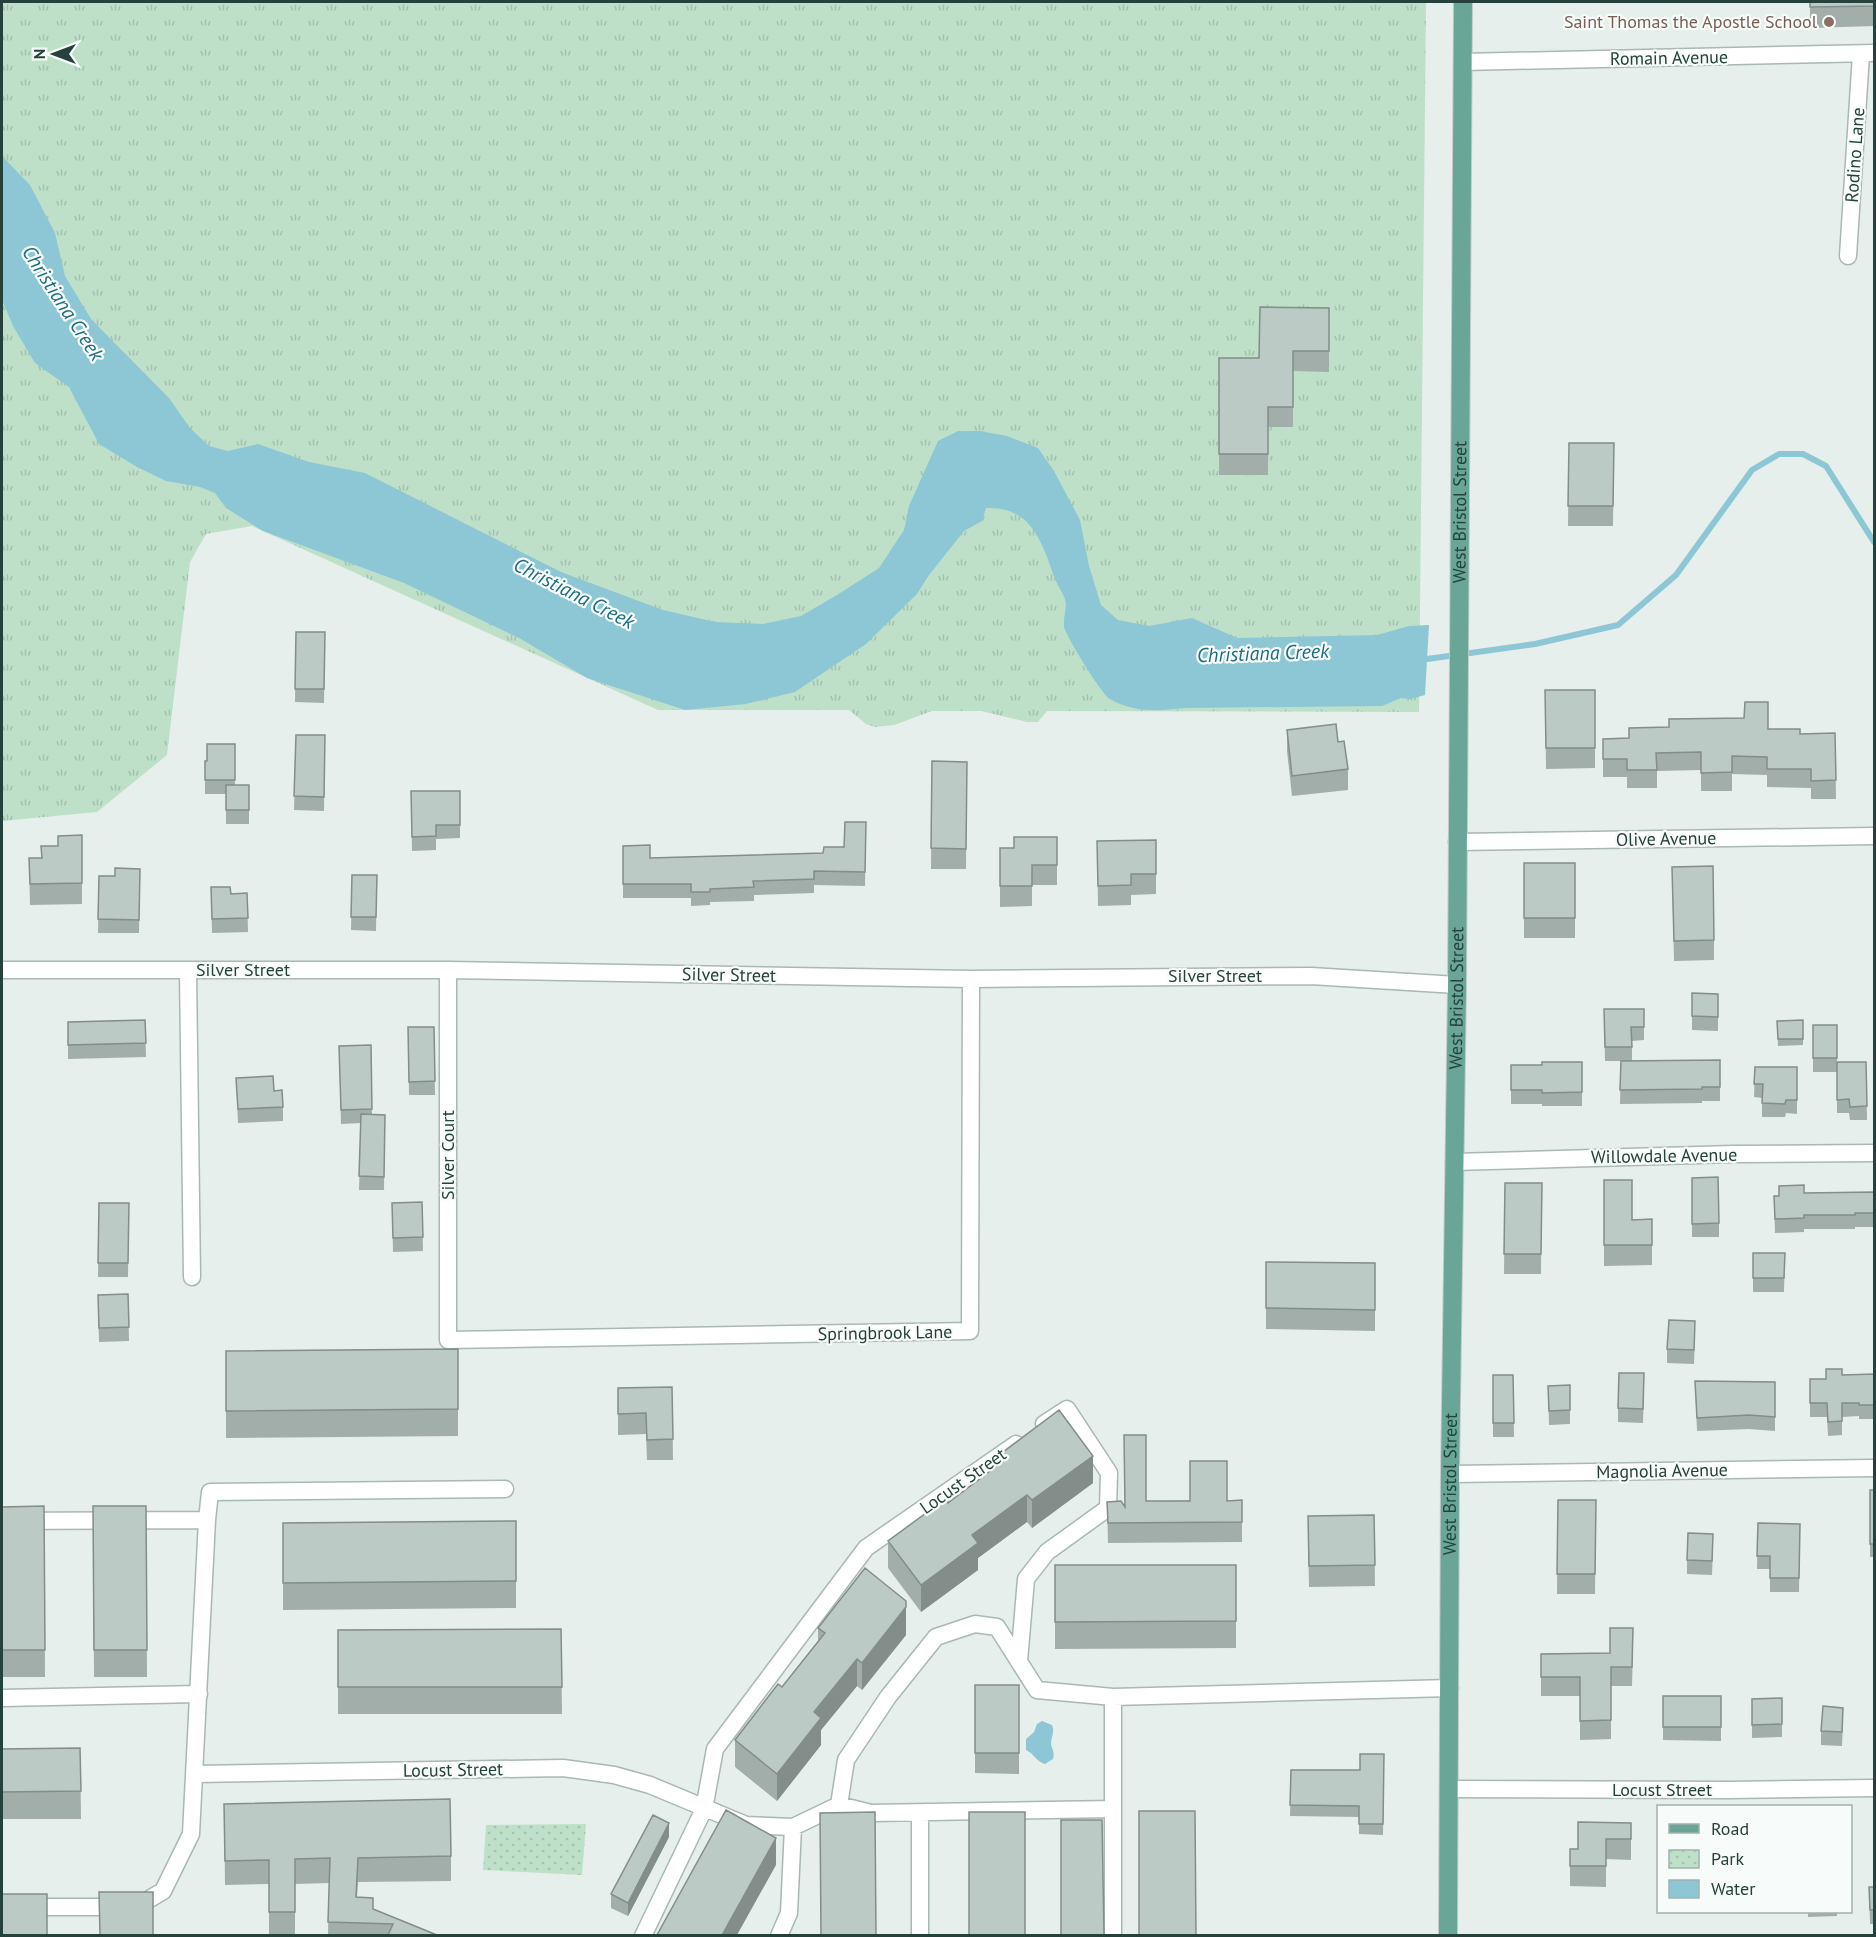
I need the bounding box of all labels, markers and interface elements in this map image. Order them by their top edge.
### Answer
place label: Saint Thomas the Apostle School [1564,10,1818,33]
marker: Saint Thomas the Apostle School [1822,15,1836,29]
north arrow [24,24,84,84]
street label: Romain Avenue [1610,45,1728,70]
text: N [29,49,49,59]
street label: Rodino Lane [1840,107,1869,203]
water label: Christiana Creek [16,241,110,366]
street label: West Bristol Street [1447,441,1471,583]
water label: Christiana Creek [509,551,640,635]
water label: Christiana Creek [1197,638,1331,668]
street label: Olive Avenue [1616,826,1716,851]
street label: West Bristol Street [1444,927,1468,1069]
street label: Silver Street [196,958,290,981]
street label: Silver Street [682,962,776,987]
street label: Silver Street [1168,964,1262,987]
street label: Silver Court [436,1110,459,1200]
street label: Willowdale Avenue [1591,1143,1737,1168]
street label: Springbrook Lane [817,1320,953,1345]
street label: West Bristol Street [1438,1413,1462,1555]
street label: Locust Street [915,1442,1010,1519]
street label: Magnolia Avenue [1596,1458,1728,1483]
street label: Locust Street [403,1757,503,1782]
street label: Locust Street [1612,1778,1712,1801]
legend [1657,1805,1852,1913]
text: Road [1711,1817,1749,1840]
text: Park [1711,1847,1744,1870]
text: Water [1711,1877,1755,1900]

